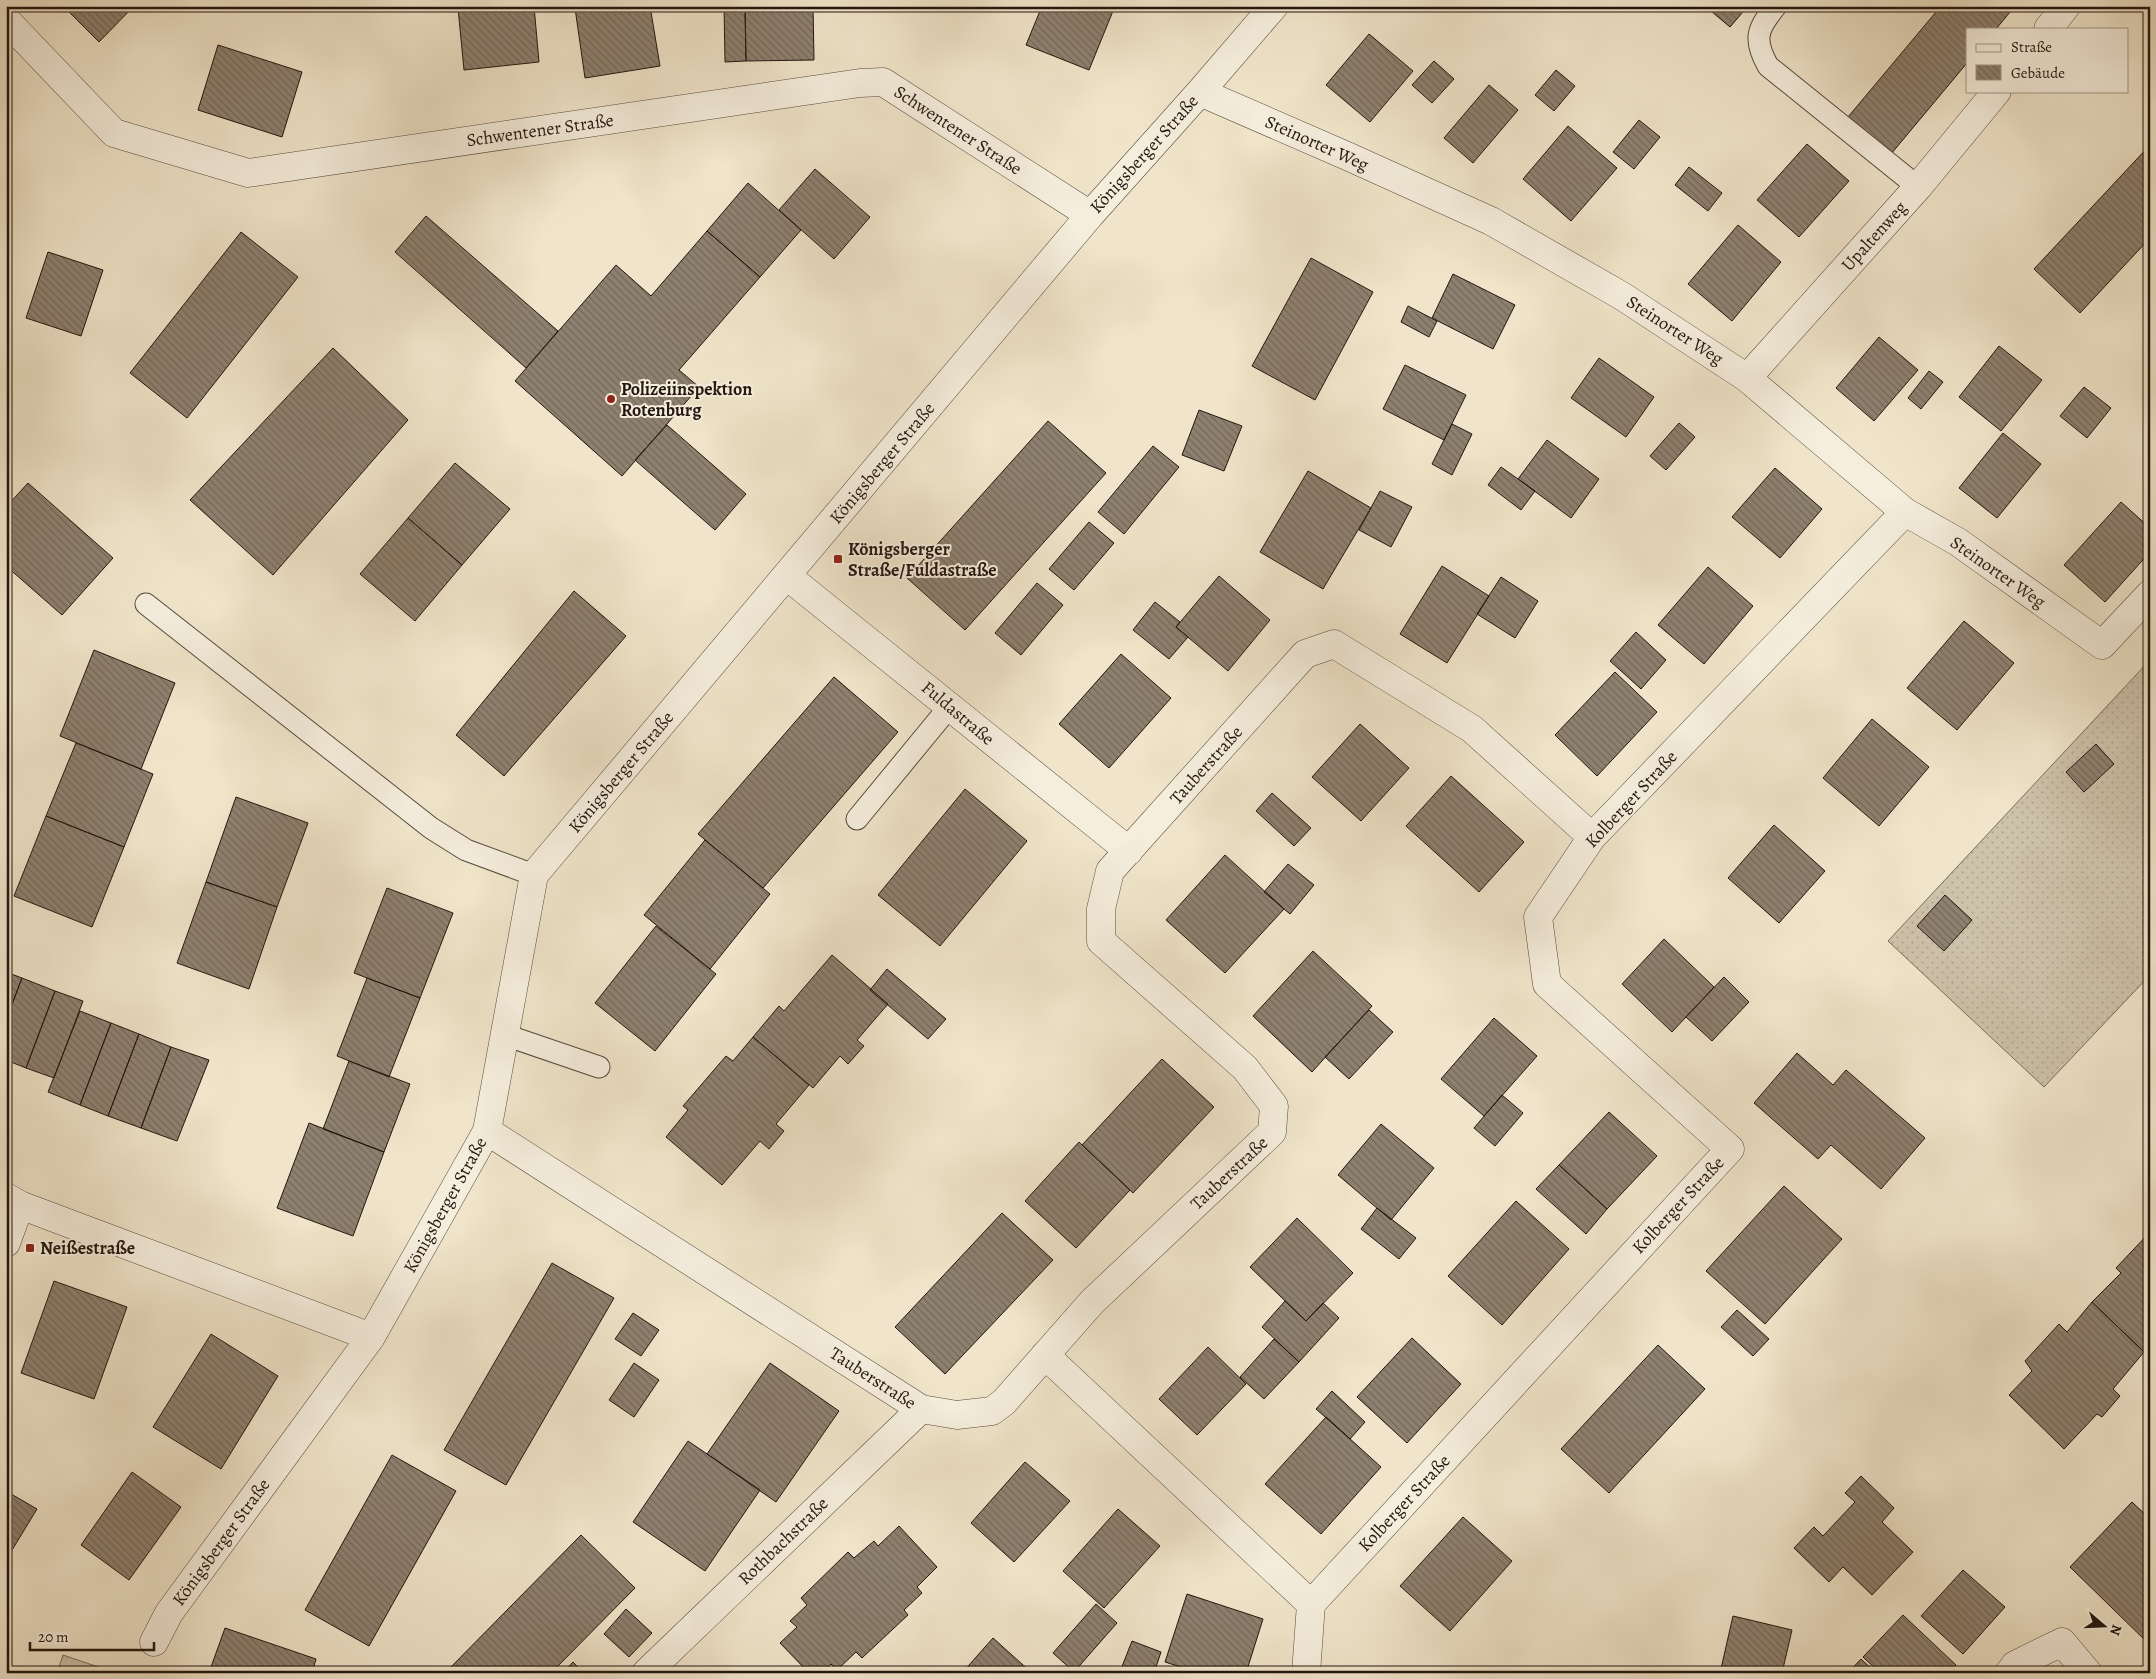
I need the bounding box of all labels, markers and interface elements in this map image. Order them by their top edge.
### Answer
legend [1966,28,2128,92]
text: Straße [2011,37,2052,57]
text: Gebäude [2011,63,2065,83]
street label: Schwentener Straße [889,80,1027,180]
street label: Königsberger Straße [1084,90,1204,218]
street label: Schwentener Straße [465,108,615,152]
street label: Steinorter Weg [1261,109,1373,177]
street label: Upaltenweg [1836,196,1912,276]
street label: Steinorter Weg [1622,290,1728,370]
place label: Polizeiinspektion Rotenburg [621,377,752,422]
marker: Polizeiinspektion Rotenburg [605,393,617,405]
street label: Königsberger Straße [824,397,940,529]
street label: Steinorter Weg [1946,530,2050,614]
place label: Königsberger Straße/Fuldastraße [848,537,997,582]
marker: Königsberger Straße/Fuldastraße [832,553,844,565]
street label: Fuldastraße [916,675,1000,751]
street label: Königsberger Straße [563,706,679,838]
street label: Tauberstraße [1164,721,1248,809]
street label: Kolberger Straße [1580,745,1682,853]
street label: Tauberstraße [1185,1131,1273,1215]
street label: Königsberger Straße [398,1133,492,1277]
street label: Kolberger Straße [1627,1151,1729,1259]
place label: Neißestraße [40,1236,135,1260]
marker: Neißestraße [24,1242,36,1254]
street label: Tauberstraße [825,1341,921,1415]
street label: Kolberger Straße [1353,1449,1455,1557]
street label: Königsberger Straße [167,1474,275,1610]
street label: Rothbachstraße [733,1492,833,1590]
north arrow [2078,1602,2128,1652]
scale bar [30,1619,154,1651]
text: N [2105,1622,2126,1638]
text: 20 m [38,1627,69,1647]

